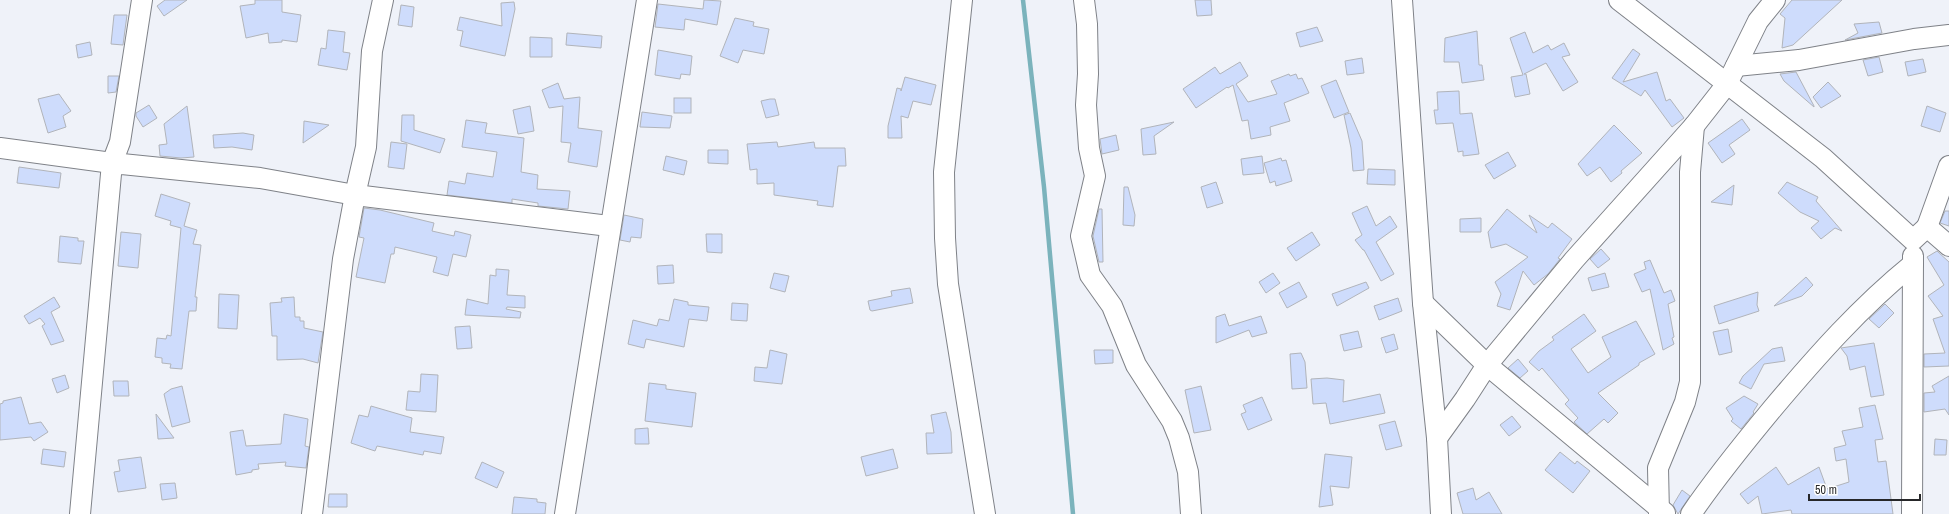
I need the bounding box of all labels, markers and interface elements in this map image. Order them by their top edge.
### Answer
scale bar [1809,476,1920,502]
text: 50 m [1815,482,1837,498]

